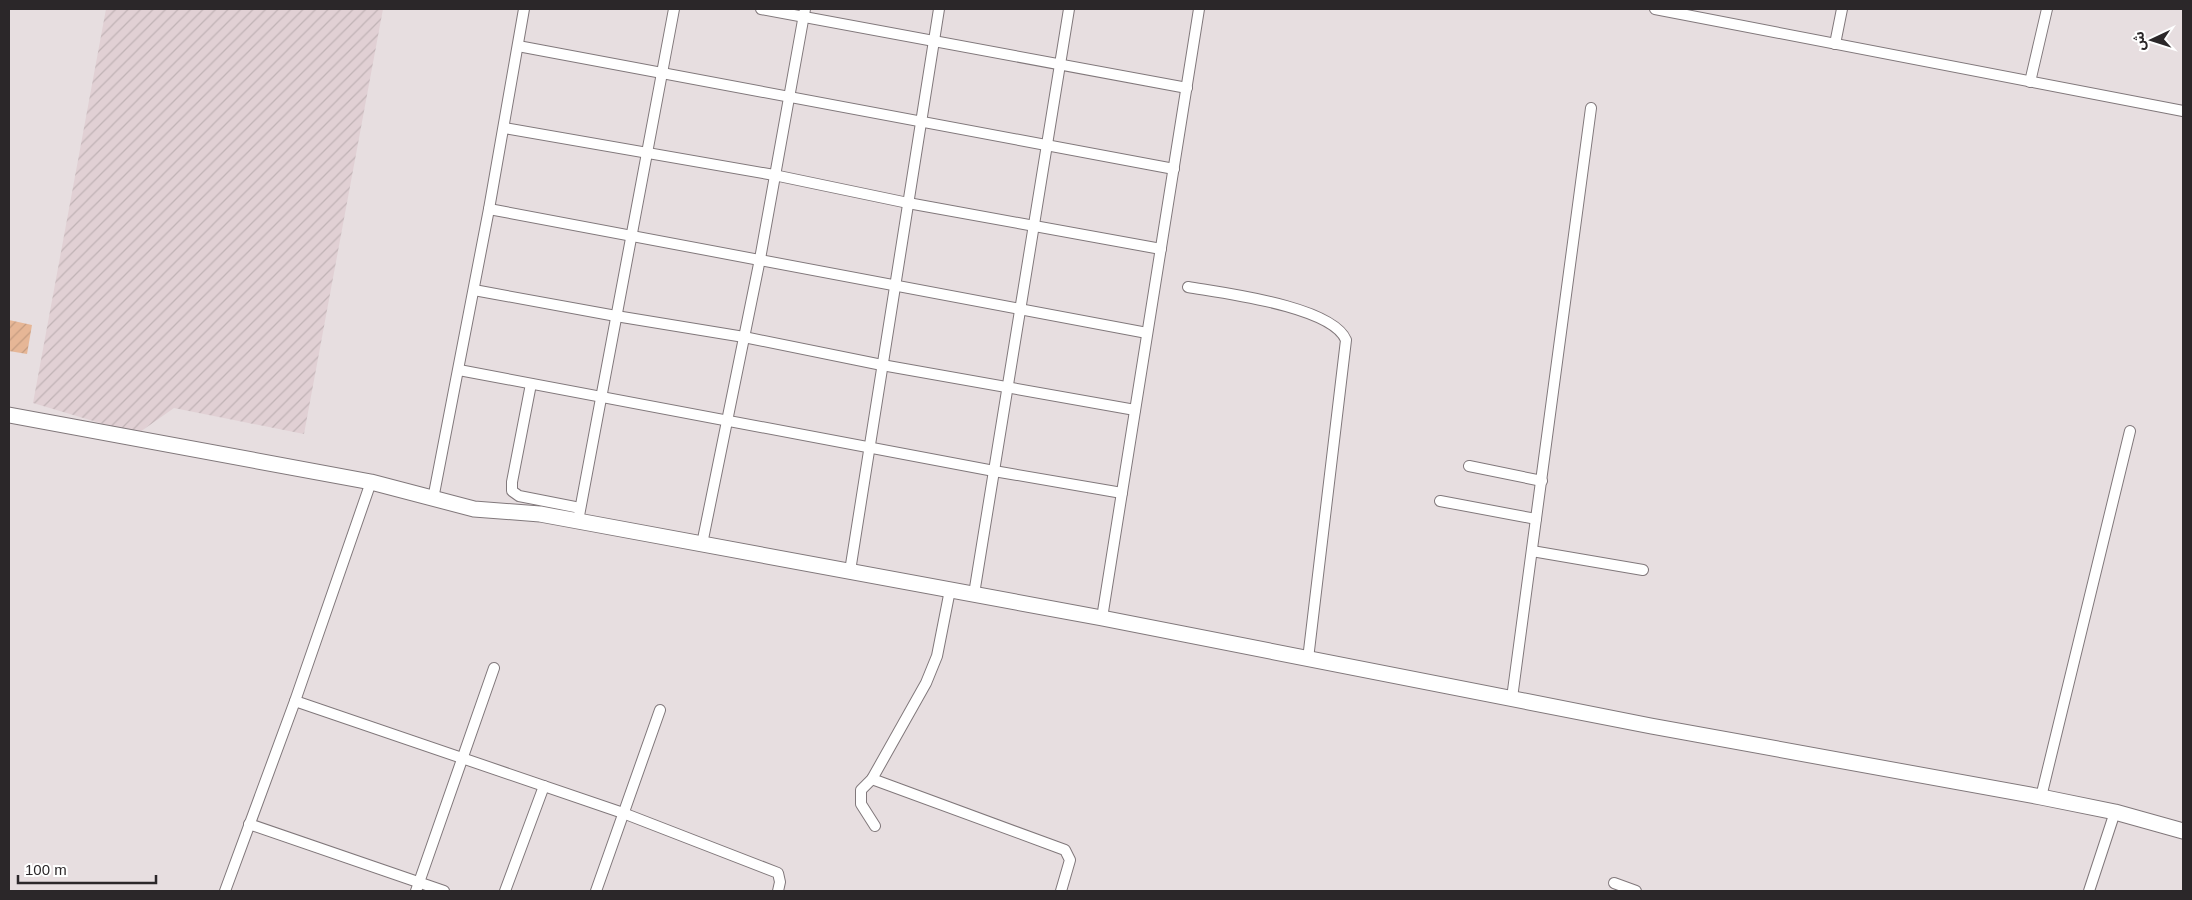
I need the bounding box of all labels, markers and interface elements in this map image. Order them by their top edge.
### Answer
north arrow [2127,15,2177,65]
text: ش [2130,31,2148,51]
scale bar [18,852,155,884]
text: 100 m [25,861,67,878]

